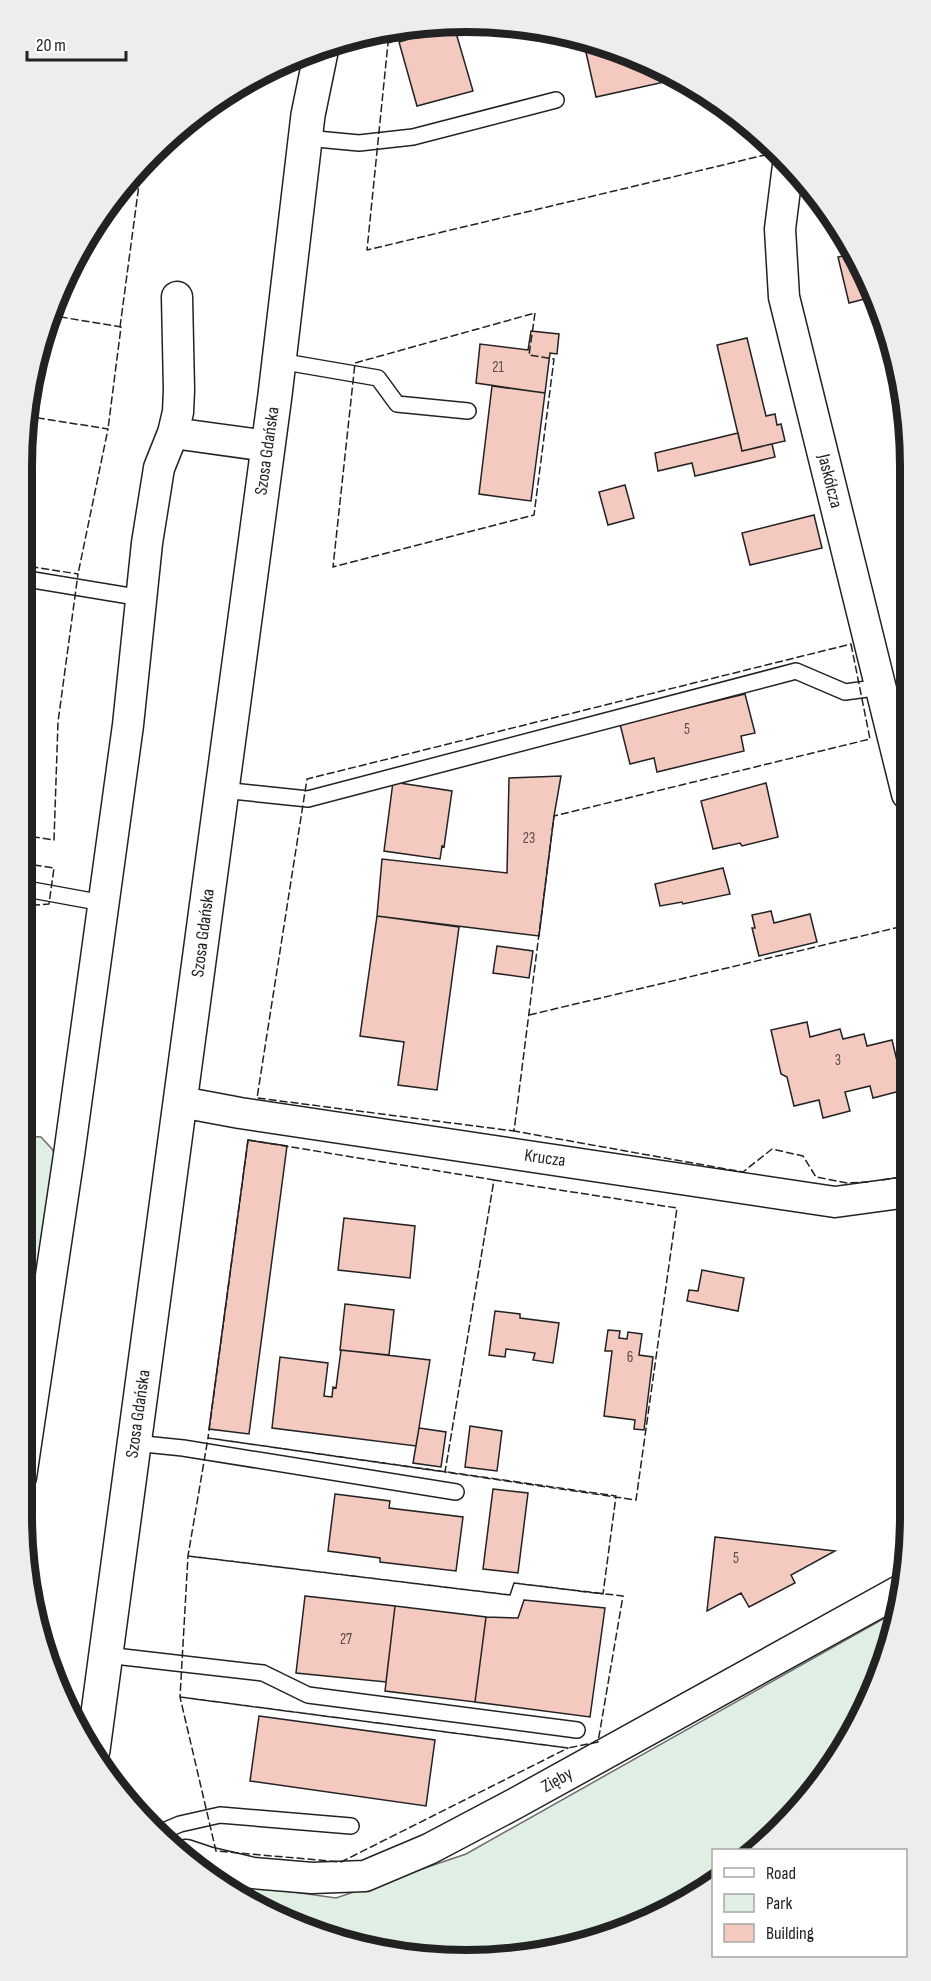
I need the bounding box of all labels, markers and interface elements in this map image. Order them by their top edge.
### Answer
scale bar [27,24,126,62]
text: 20 m [36,35,66,56]
house number: 21 [492,358,504,377]
street label: Szosa Gdańska [250,405,284,497]
street label: Jaskółcza [813,451,847,510]
house number: 5 [684,720,690,739]
house number: 23 [523,829,535,848]
street label: Szosa Gdańska [187,888,219,978]
house number: 3 [835,1051,841,1070]
street label: Krucza [523,1145,567,1171]
house number: 6 [627,1348,633,1367]
street label: Szosa Gdańska [121,1368,155,1460]
house number: 5 [733,1549,739,1568]
house number: 27 [340,1630,352,1649]
street label: Zięby [538,1763,576,1797]
legend [712,1849,907,1957]
text: Road [766,1863,796,1884]
text: Park [766,1893,792,1914]
text: Building [766,1923,814,1944]

